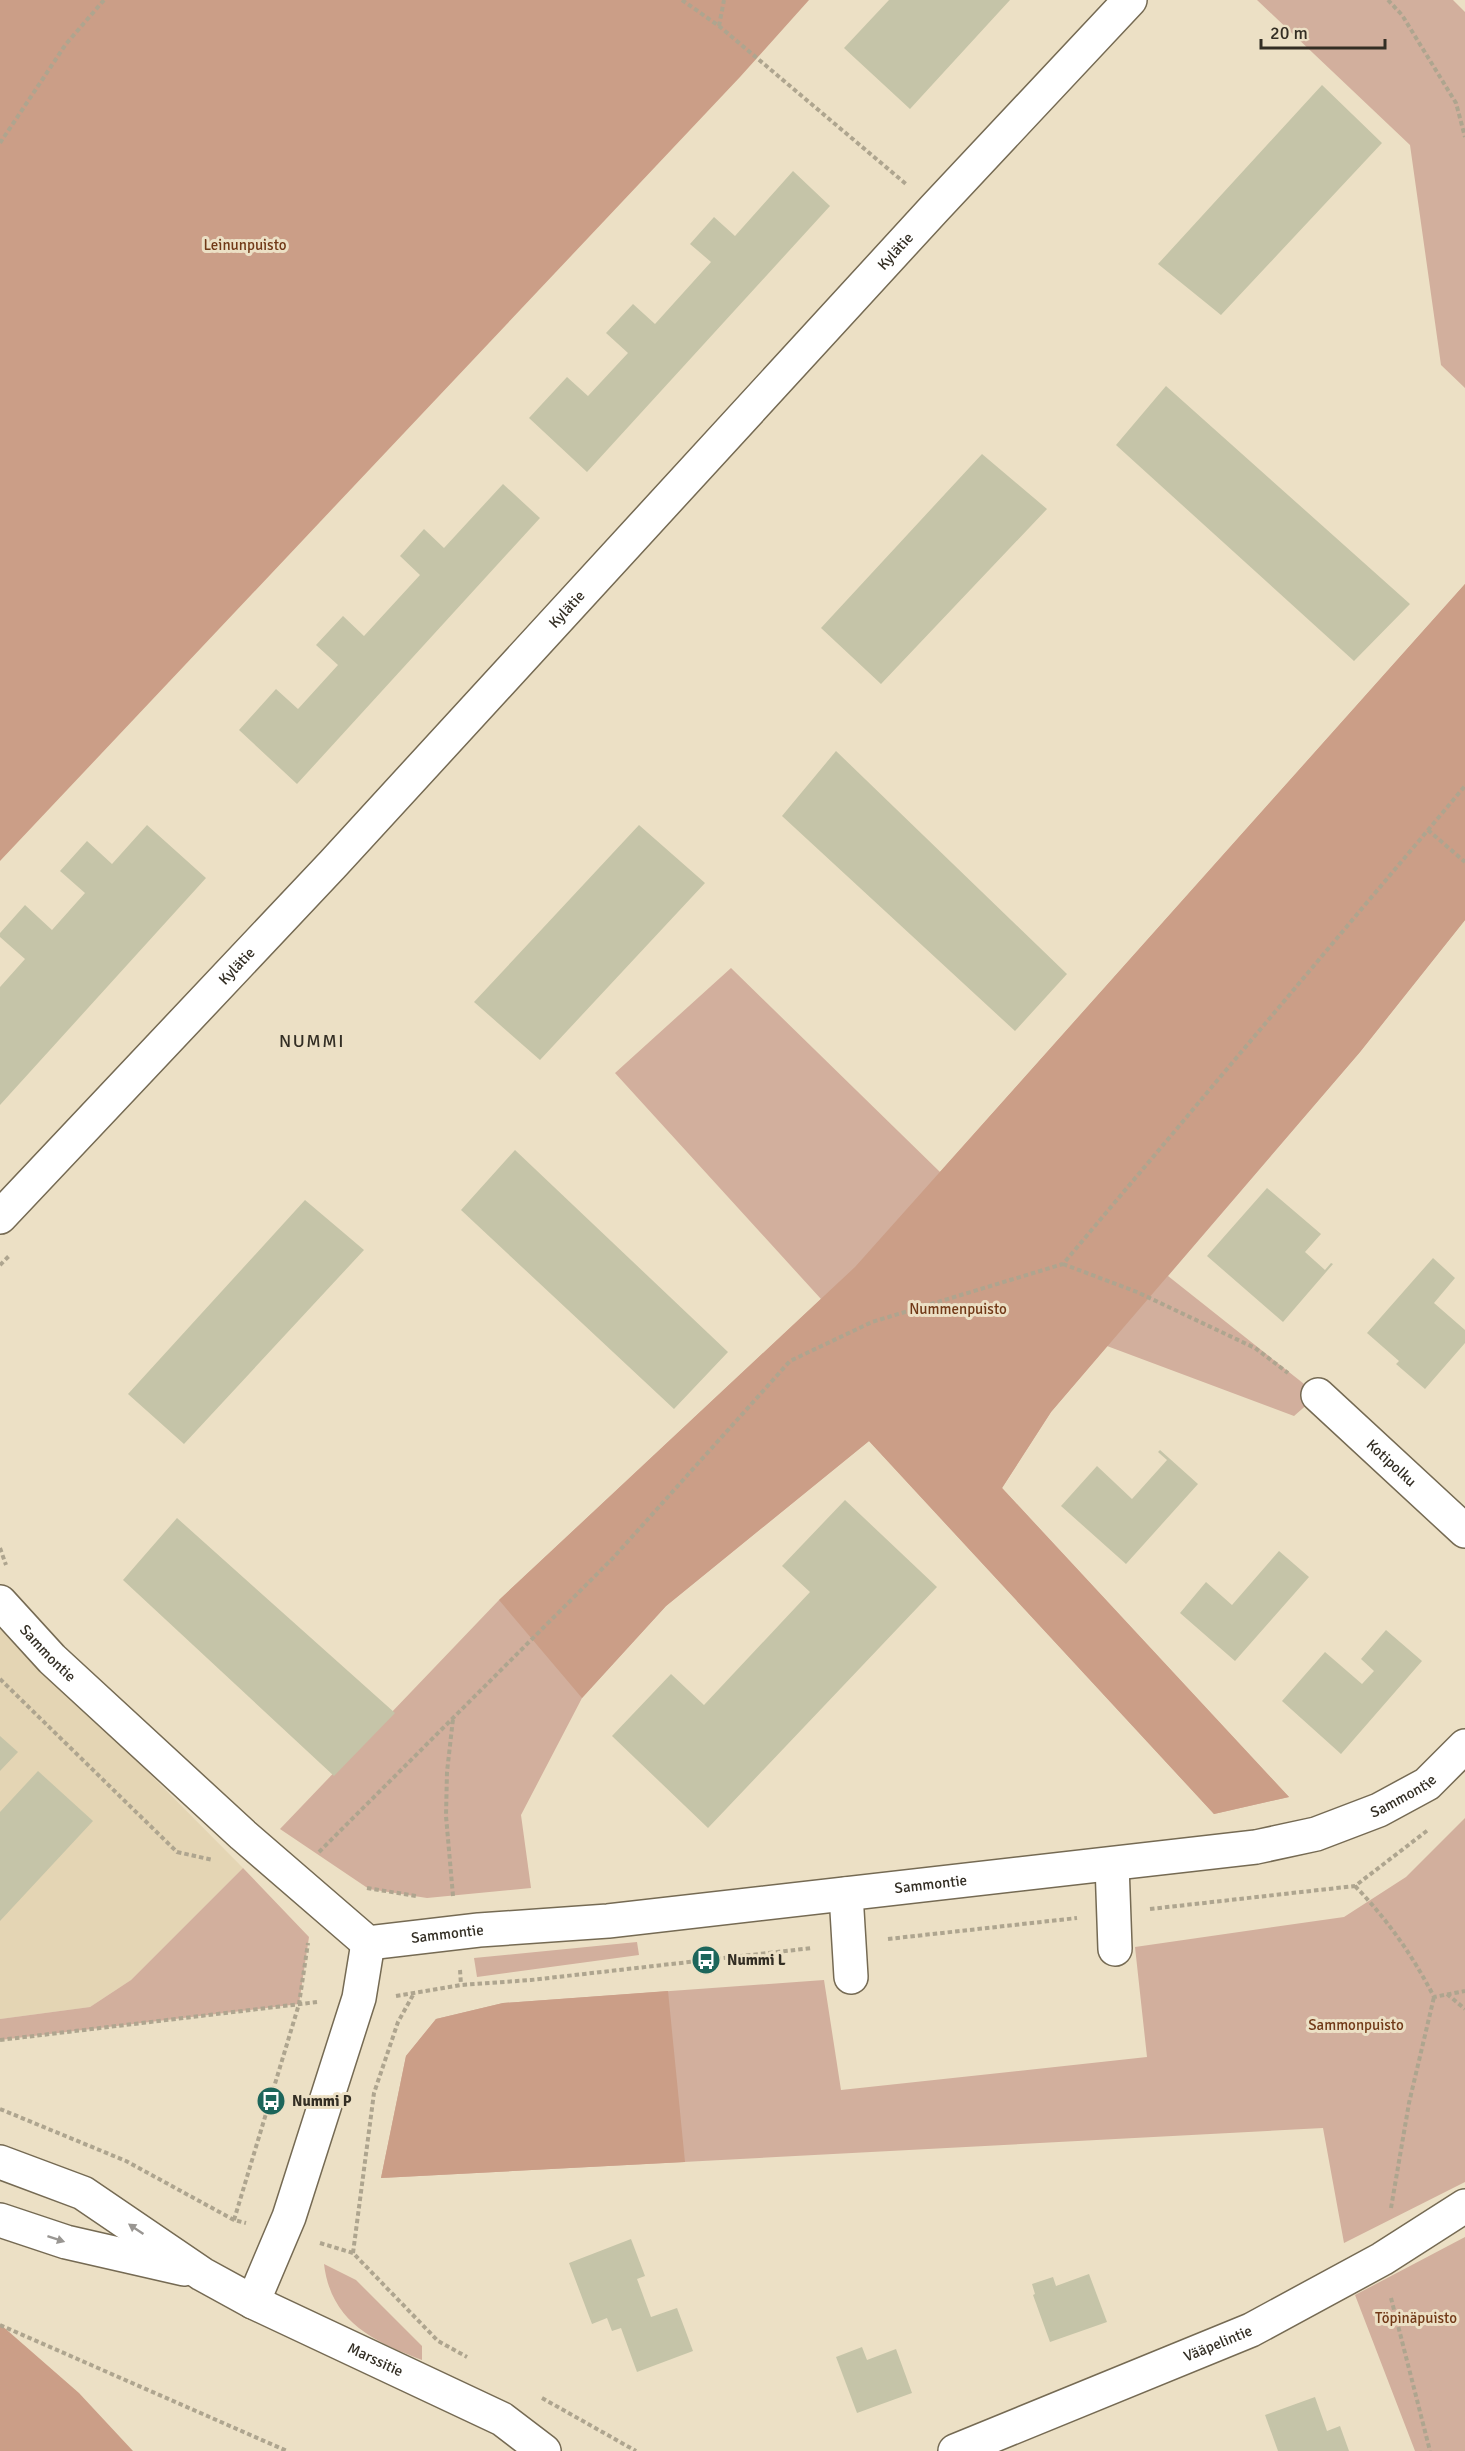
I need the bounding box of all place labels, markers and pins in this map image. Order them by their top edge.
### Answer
bus stop icon: Nummi L [690,1944,722,1976]
place label: Nummi L [727,1951,786,1969]
bus stop icon: Nummi P [255,2085,287,2117]
place label: Nummi P [292,2092,352,2110]

